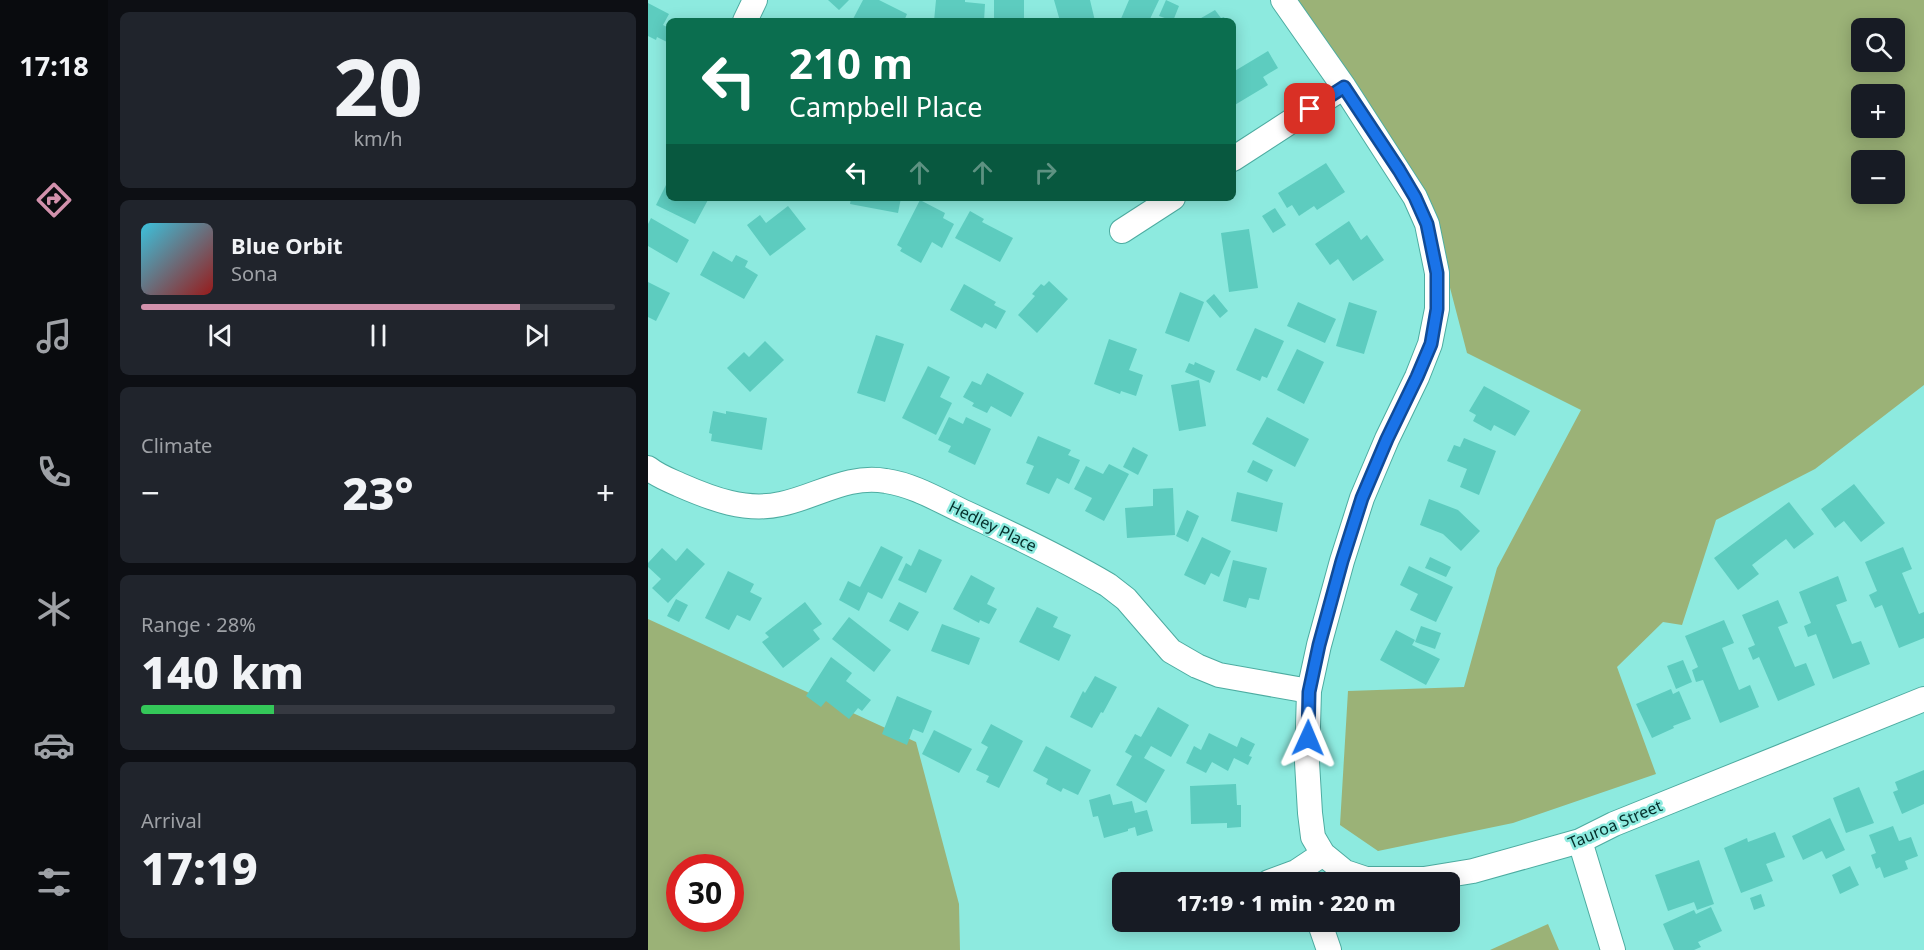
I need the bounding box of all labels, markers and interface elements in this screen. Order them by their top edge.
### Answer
map controls [1851,18,1905,204]
button: search [1851,18,1905,72]
text: 20 [333,33,423,139]
text: 210 m [789,34,913,91]
icon: left [690,42,768,120]
text: 17:18 [19,47,89,84]
pin [1284,83,1335,134]
button: + [1851,84,1905,138]
text: Campbell Place [789,88,982,125]
icon: arrive [1293,92,1326,125]
text: km/h [353,125,403,152]
button: − [1851,150,1905,204]
icon: left [840,156,873,189]
icon: ahead [903,156,936,189]
icon: ahead [966,156,999,189]
icon: right [1029,156,1062,189]
icon: directions [33,179,75,221]
text: Blue Orbit [231,230,343,260]
text: Sona [231,260,278,287]
icon: music [33,315,75,357]
icon: previous [204,319,237,352]
icon: pause [362,319,395,352]
icon: next [520,319,553,352]
text: Climate [141,432,212,459]
icon: phone [33,451,75,493]
text: 23° [342,462,414,523]
text: − [141,470,160,515]
text: + [596,470,615,515]
street label: Hedley Place [945,495,1041,557]
icon: climate [33,588,75,630]
text: Range · 28% [141,611,256,638]
text: 140 km [141,641,304,702]
position arrow [1276,706,1340,770]
icon: car [33,724,75,766]
street label: Tauroa Street [1565,794,1666,854]
text: Arrival [141,807,202,834]
text: 17:19 [141,837,258,898]
speed limit sign: 30 [666,854,744,932]
icon: filters [33,861,75,903]
text: 17:19 · 1 min · 220 m [1176,887,1396,917]

